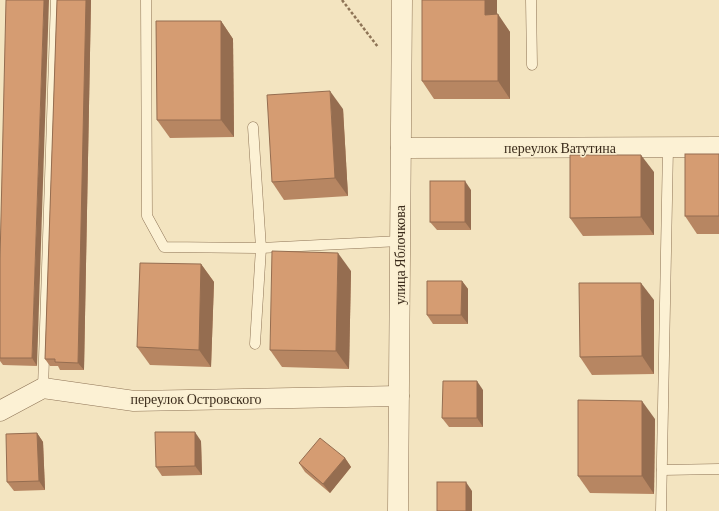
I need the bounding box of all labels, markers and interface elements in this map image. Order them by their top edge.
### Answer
street label: переулок Ватутина [504,140,617,156]
street label: улица Яблочкова [392,204,408,305]
street label: переулок Островского [130,391,262,407]

